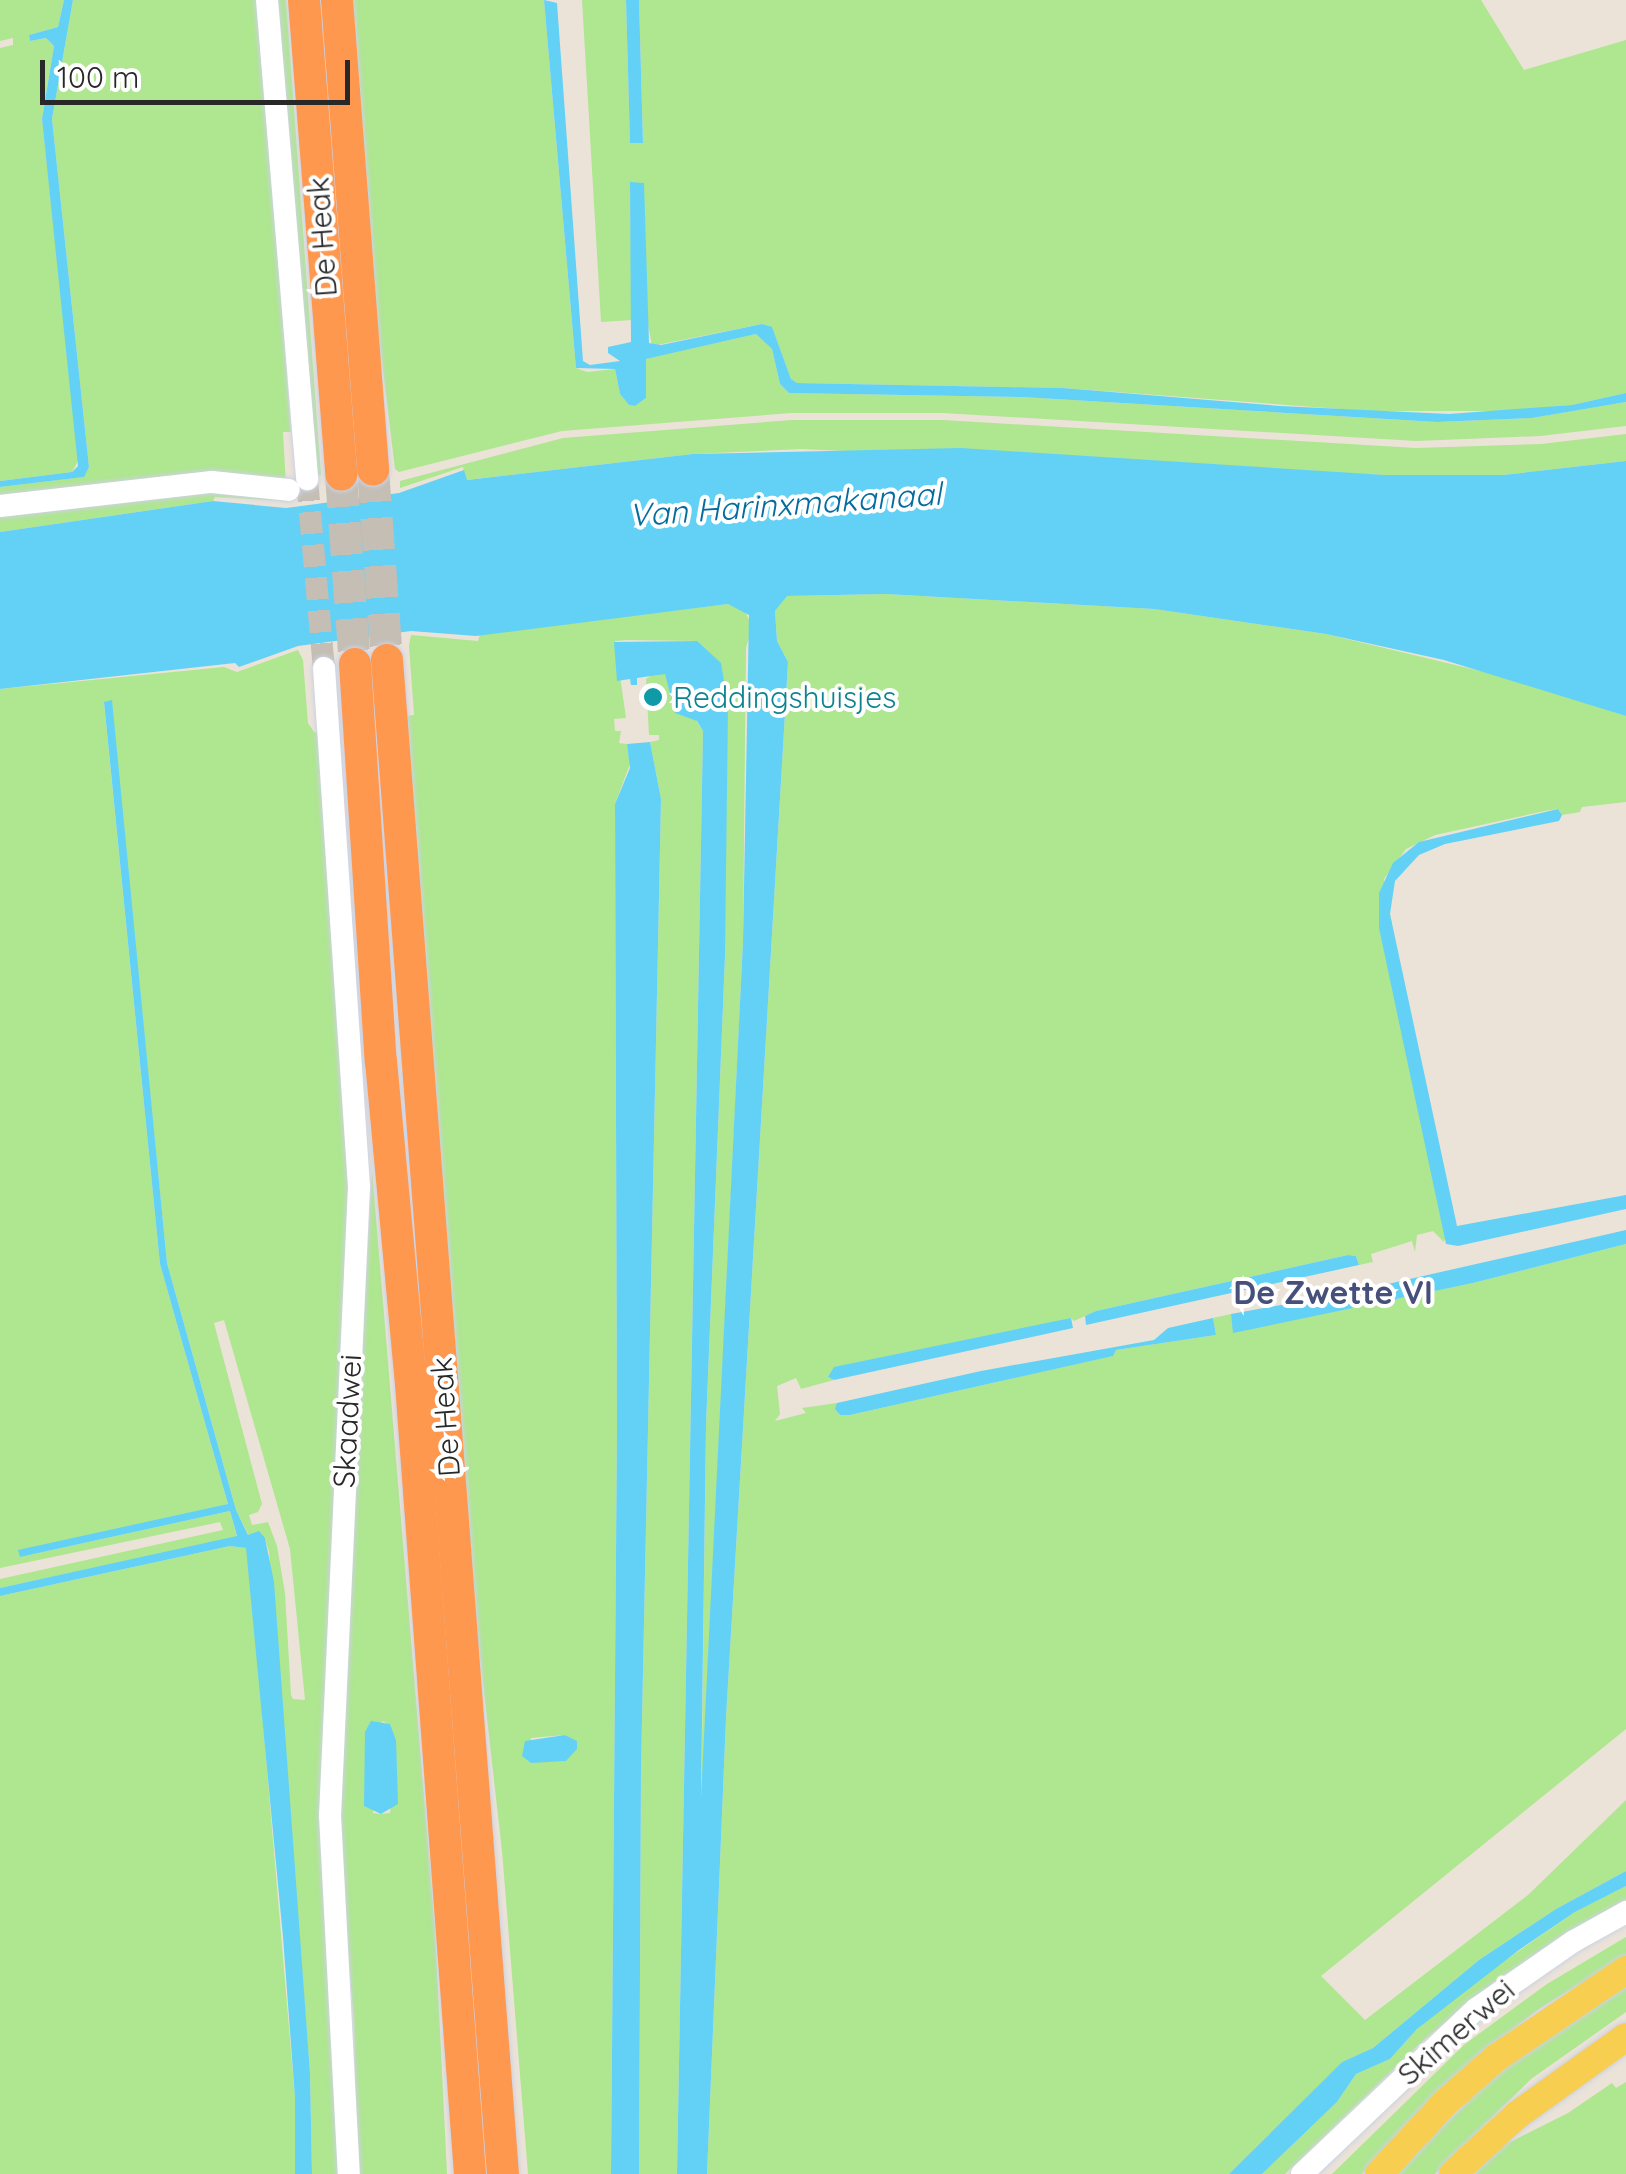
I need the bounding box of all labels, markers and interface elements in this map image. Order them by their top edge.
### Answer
scale bar [45,40,355,102]
text: 100 m [57,58,139,96]
street label: De Heak [300,176,344,298]
water label: Van Harinxmakanaal [628,474,942,534]
place label: Reddingshuisjes [673,679,896,715]
marker: Reddingshuisjes [642,686,664,708]
district label: De Zwette VI [1233,1273,1433,1311]
street label: Skaadwei [326,1353,368,1489]
street label: De Heak [423,1356,467,1478]
street label: Skimerwei [1390,1972,1522,2092]

